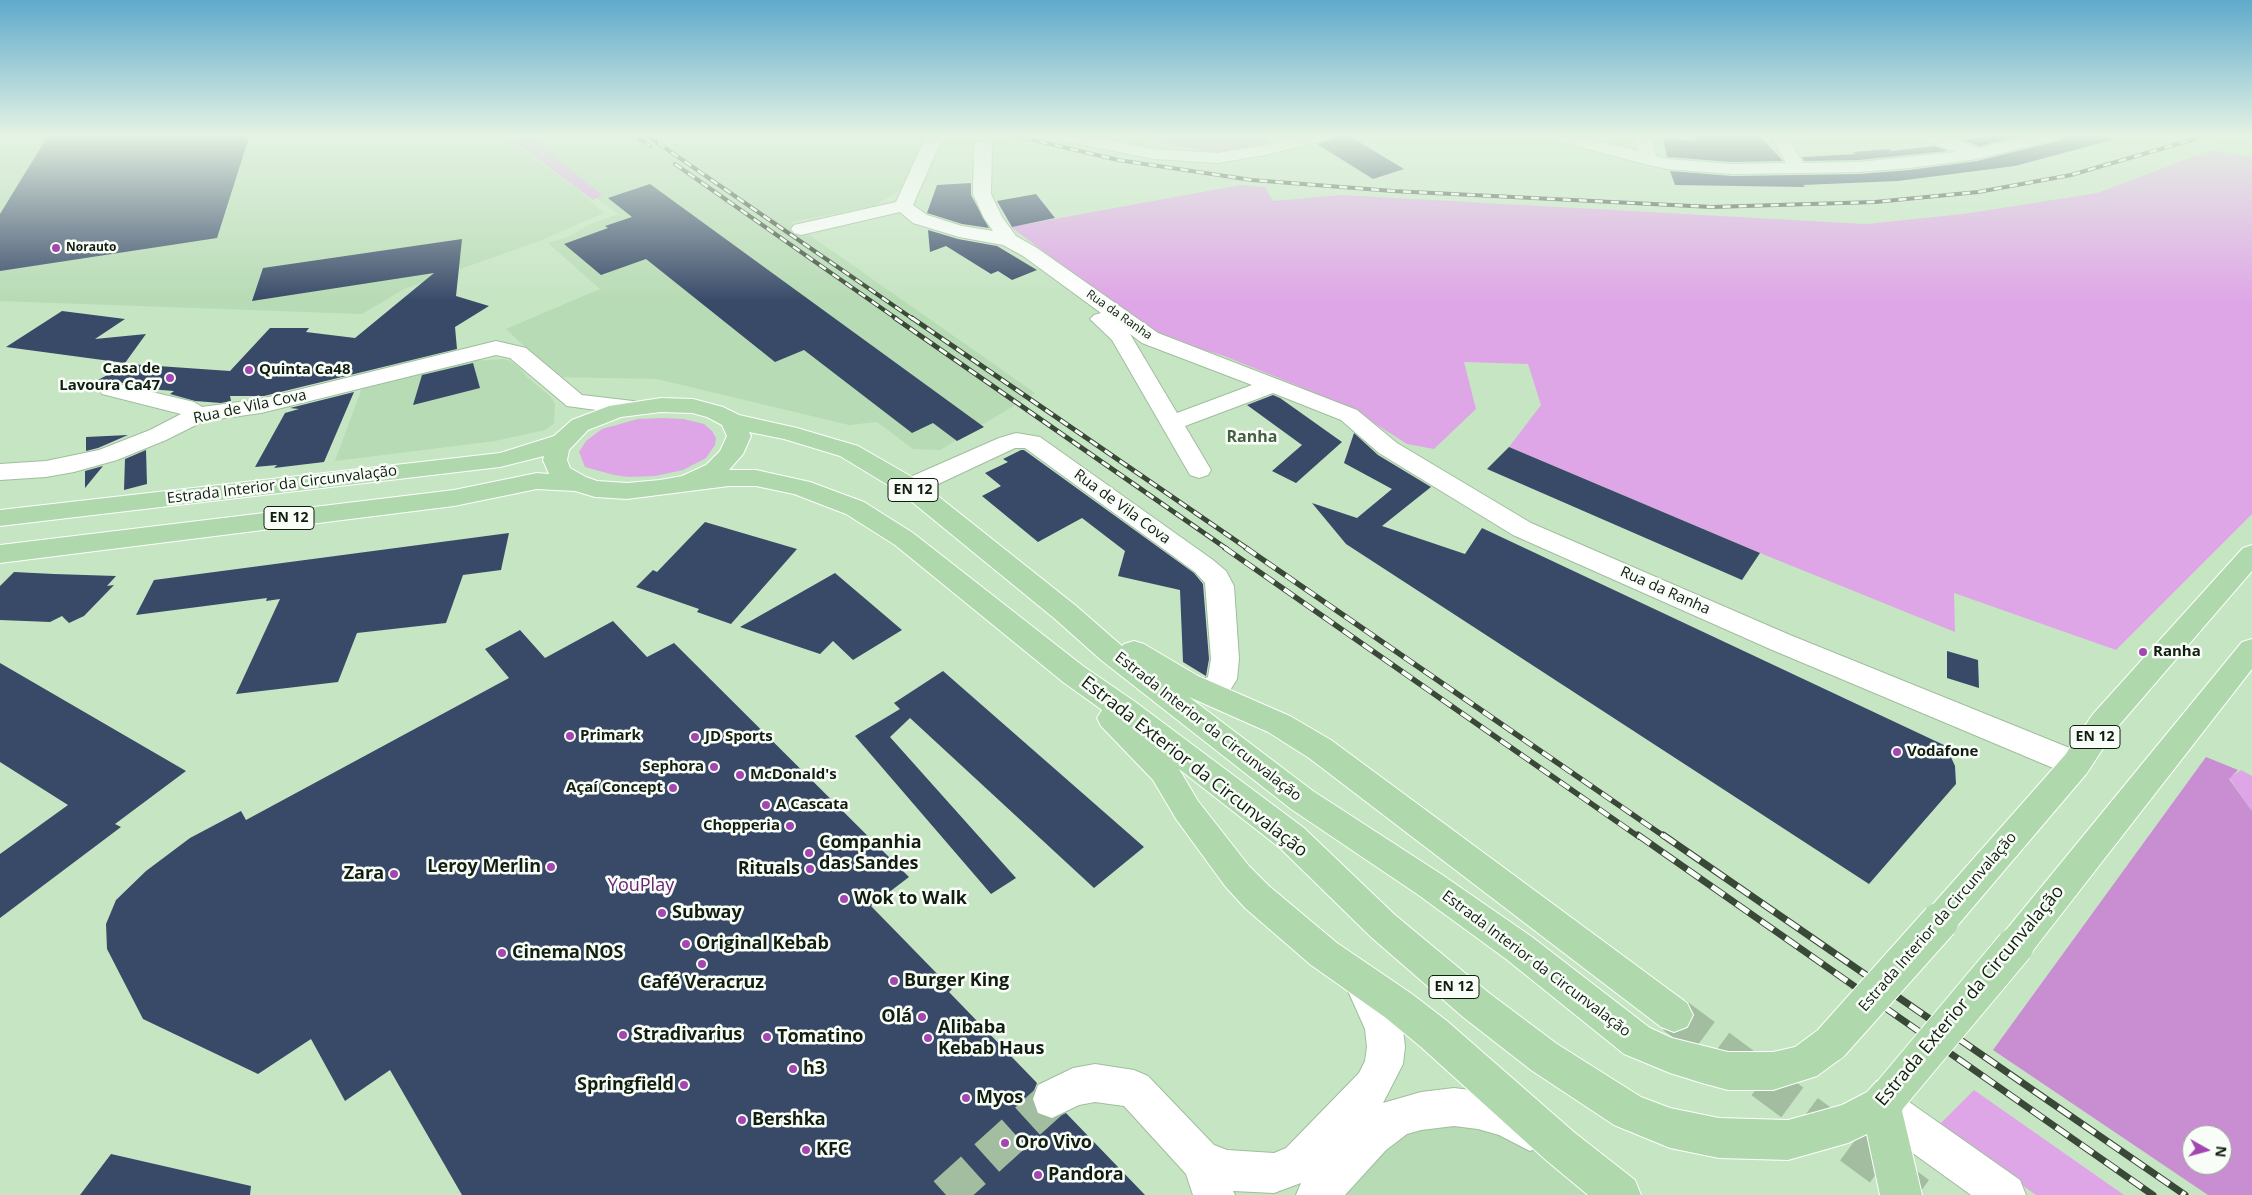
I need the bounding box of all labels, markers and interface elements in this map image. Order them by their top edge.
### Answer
place label: Norauto [66,241,116,255]
marker: Norauto [50,242,62,254]
street label: Rua da Ranha [1083,287,1155,343]
place label: Casa de Lavoura Ca47 [59,360,160,395]
place label: Quinta Ca48 [259,361,350,379]
marker: Quinta Ca48 [243,364,255,376]
marker: Casa de Lavoura Ca47 [164,372,176,384]
street label: Rua de Vila Cova [192,386,308,428]
district label: Ranha [1227,427,1277,447]
street label: Estrada Interior da Circunvalação [166,462,398,508]
street label: Rua de Vila Cova [1070,466,1174,548]
road number: EN 12 [888,478,938,502]
road number: EN 12 [264,506,314,530]
street label: Rua da Ranha [1617,563,1713,619]
place label: Ranha [2153,643,2201,661]
marker: Ranha [2137,646,2149,658]
street label: Estrada Interior da Circunvalação [1111,649,1305,805]
street label: Estrada Exterior da Circunvalação [1076,672,1312,862]
road number: EN 12 [2070,726,2120,749]
place label: Primark [580,727,641,745]
place label: JD Sports [705,728,773,746]
marker: Primark [564,730,576,742]
marker: JD Sports [689,731,701,743]
place label: Vodafone [1907,743,1978,761]
marker: Vodafone [1891,746,1903,758]
place label: Sephora [642,758,704,776]
marker: Sephora [708,761,720,773]
place label: McDonald's [750,766,837,784]
marker: McDonald's [734,769,746,781]
place label: Açaí Concept [566,779,663,797]
marker: Açaí Concept [667,782,679,794]
place label: A Cascata [776,796,849,814]
marker: A Cascata [760,799,772,811]
place label: Chopperia [703,817,780,835]
marker: Chopperia [784,820,796,832]
street label: Estrada Interior da Circunvalação [1855,829,2021,1015]
place label: Companhia das Sandes [819,832,922,874]
marker: Companhia das Sandes [803,847,815,859]
place label: Leroy Merlin [427,856,541,878]
place label: Rituals [738,858,800,880]
marker: Leroy Merlin [545,861,557,873]
place label: Zara [344,863,384,885]
marker: Rituals [804,863,816,875]
marker: Zara [388,868,400,880]
park label: YouPlay [608,875,674,897]
street label: Estrada Exterior da Circunvalação [1871,881,2069,1111]
street label: Estrada Interior da Circunvalação [1438,887,1634,1041]
place label: Wok to Walk [854,888,967,910]
marker: Wok to Walk [838,893,850,905]
place label: Subway [672,902,742,924]
marker: Subway [656,907,668,919]
place label: Original Kebab [696,933,829,955]
marker: Original Kebab [680,938,692,950]
place label: Cinema NOS [512,942,624,964]
marker: Cinema NOS [496,947,508,959]
marker: Café Veracruz [696,958,708,970]
place label: Burger King [904,970,1009,992]
place label: Café Veracruz [640,972,764,994]
marker: Burger King [888,975,900,987]
road number: EN 12 [1429,976,1479,999]
place label: Olá [881,1006,912,1028]
marker: Olá [916,1011,928,1023]
place label: Alibaba Kebab Haus [938,1017,1044,1060]
place label: Stradivarius [633,1024,742,1046]
place label: Tomatino [777,1026,863,1048]
marker: Stradivarius [617,1029,629,1041]
marker: Tomatino [761,1031,773,1043]
marker: Alibaba Kebab Haus [922,1032,934,1044]
place label: h3 [803,1058,825,1080]
marker: h3 [787,1063,799,1075]
place label: Springfield [577,1074,674,1096]
marker: Springfield [678,1079,690,1091]
place label: Myos [976,1087,1023,1109]
marker: Myos [960,1092,972,1104]
place label: Bershka [752,1109,826,1131]
marker: Bershka [736,1114,748,1126]
north arrow [2182,1125,2232,1175]
place label: Oro Vivo [1015,1132,1092,1154]
marker: Oro Vivo [999,1137,1011,1149]
place label: KFC [816,1139,849,1161]
marker: KFC [800,1144,812,1156]
text: N [2211,1145,2232,1159]
place label: Pandora [1048,1164,1124,1186]
marker: Pandora [1032,1169,1044,1181]

